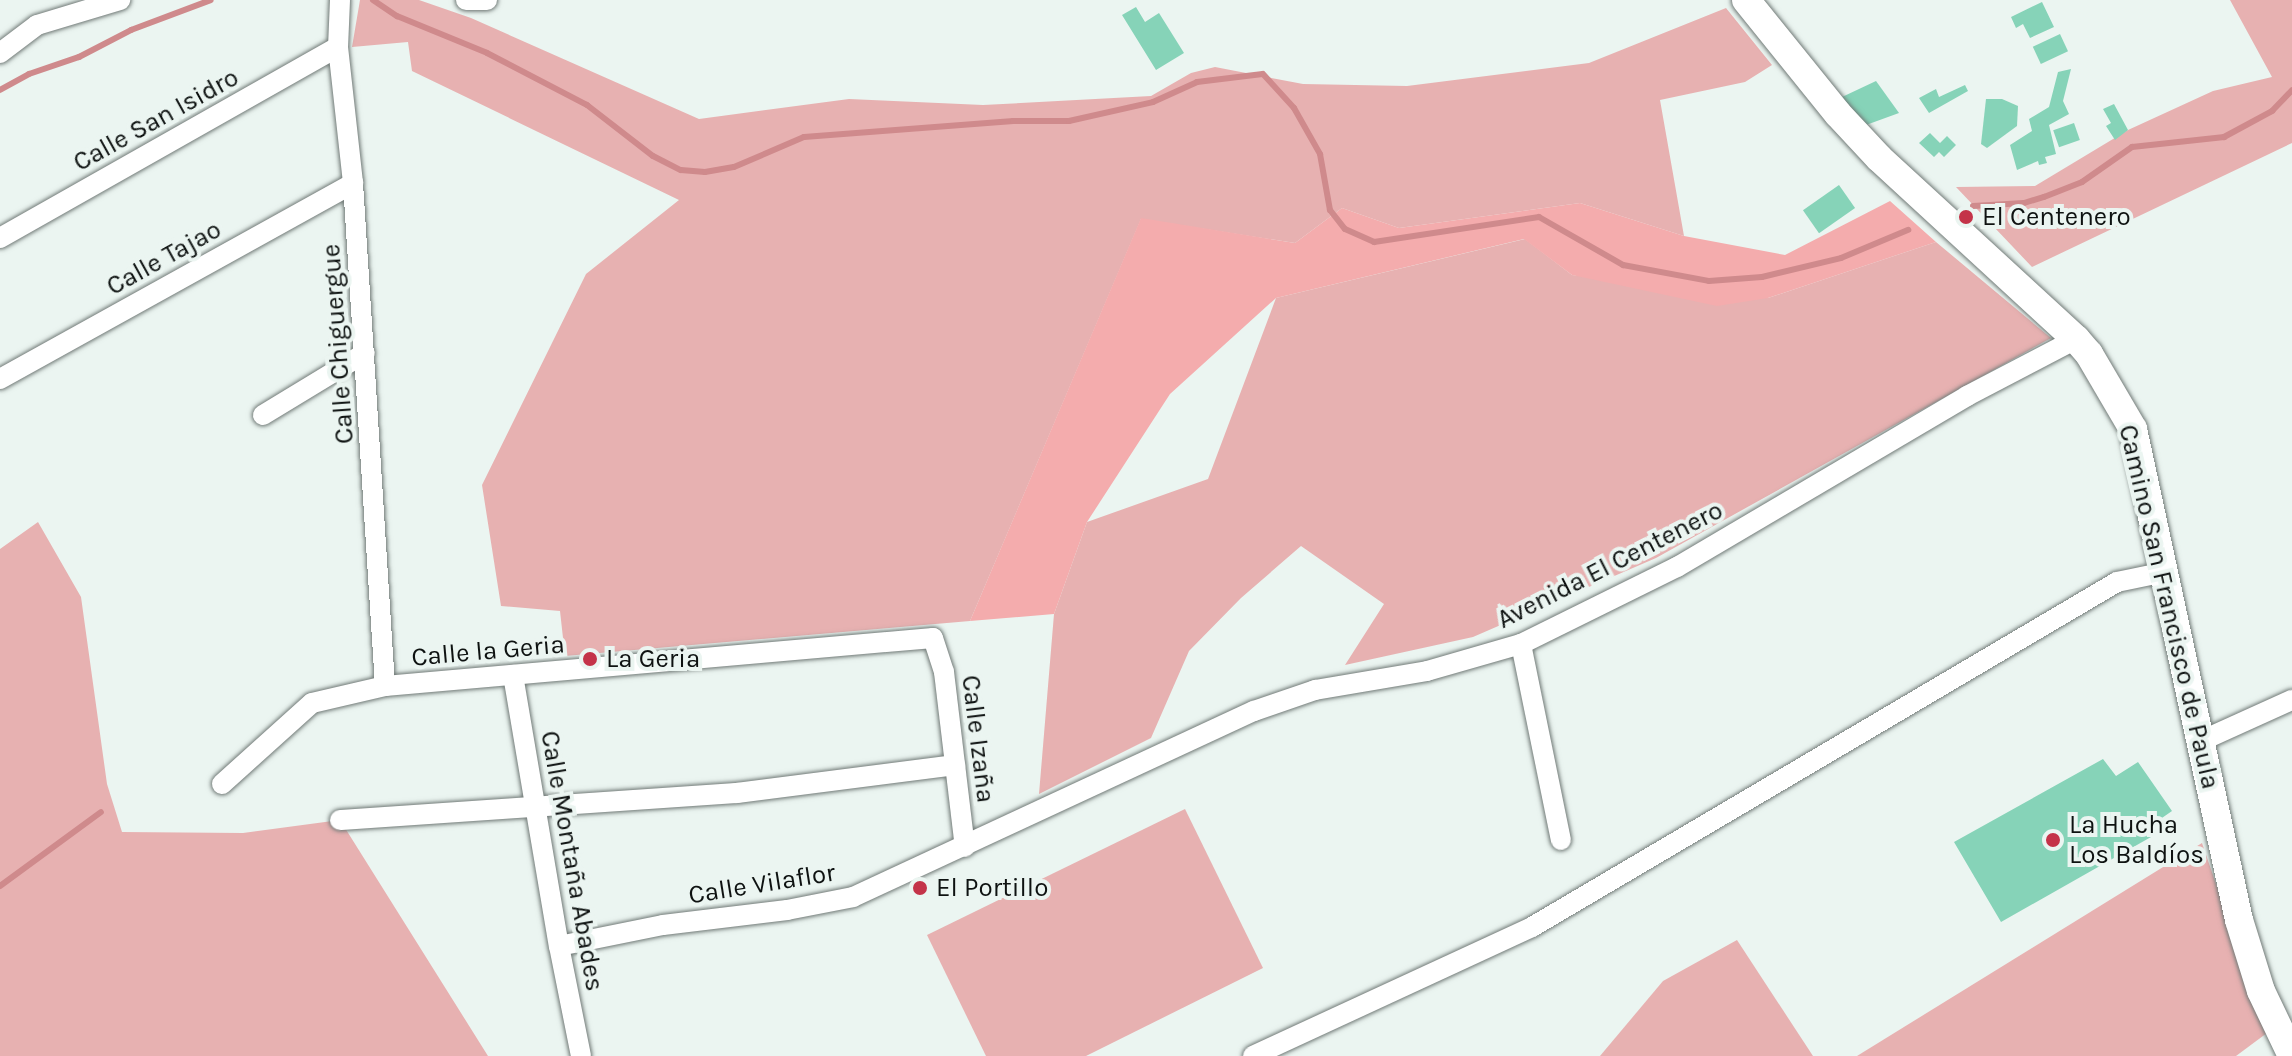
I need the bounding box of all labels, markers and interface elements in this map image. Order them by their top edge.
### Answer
street label: Calle San Isidro [68,62,244,178]
place label: El Centenero [1982,201,2131,233]
marker: El Centenero [1957,208,1975,226]
street label: Calle Tajao [101,214,227,302]
street label: Calle Chiguergue [315,243,361,445]
street label: Camino San Francisco de Paula [2112,422,2226,792]
street label: Avenida El Centenero [1492,495,1728,635]
street label: Calle la Geria [410,629,566,673]
place label: La Geria [606,643,700,675]
marker: La Geria [581,650,599,668]
street label: Calle Izaña [955,673,1001,805]
street label: Calle Montaña Abades [534,728,610,994]
place label: La Hucha Los Baldíos [2069,809,2204,870]
marker: La Hucha Los Baldíos [2044,831,2062,849]
street label: Calle Vilaflor [686,857,838,911]
place label: El Portillo [936,872,1048,904]
marker: El Portillo [911,879,929,897]

